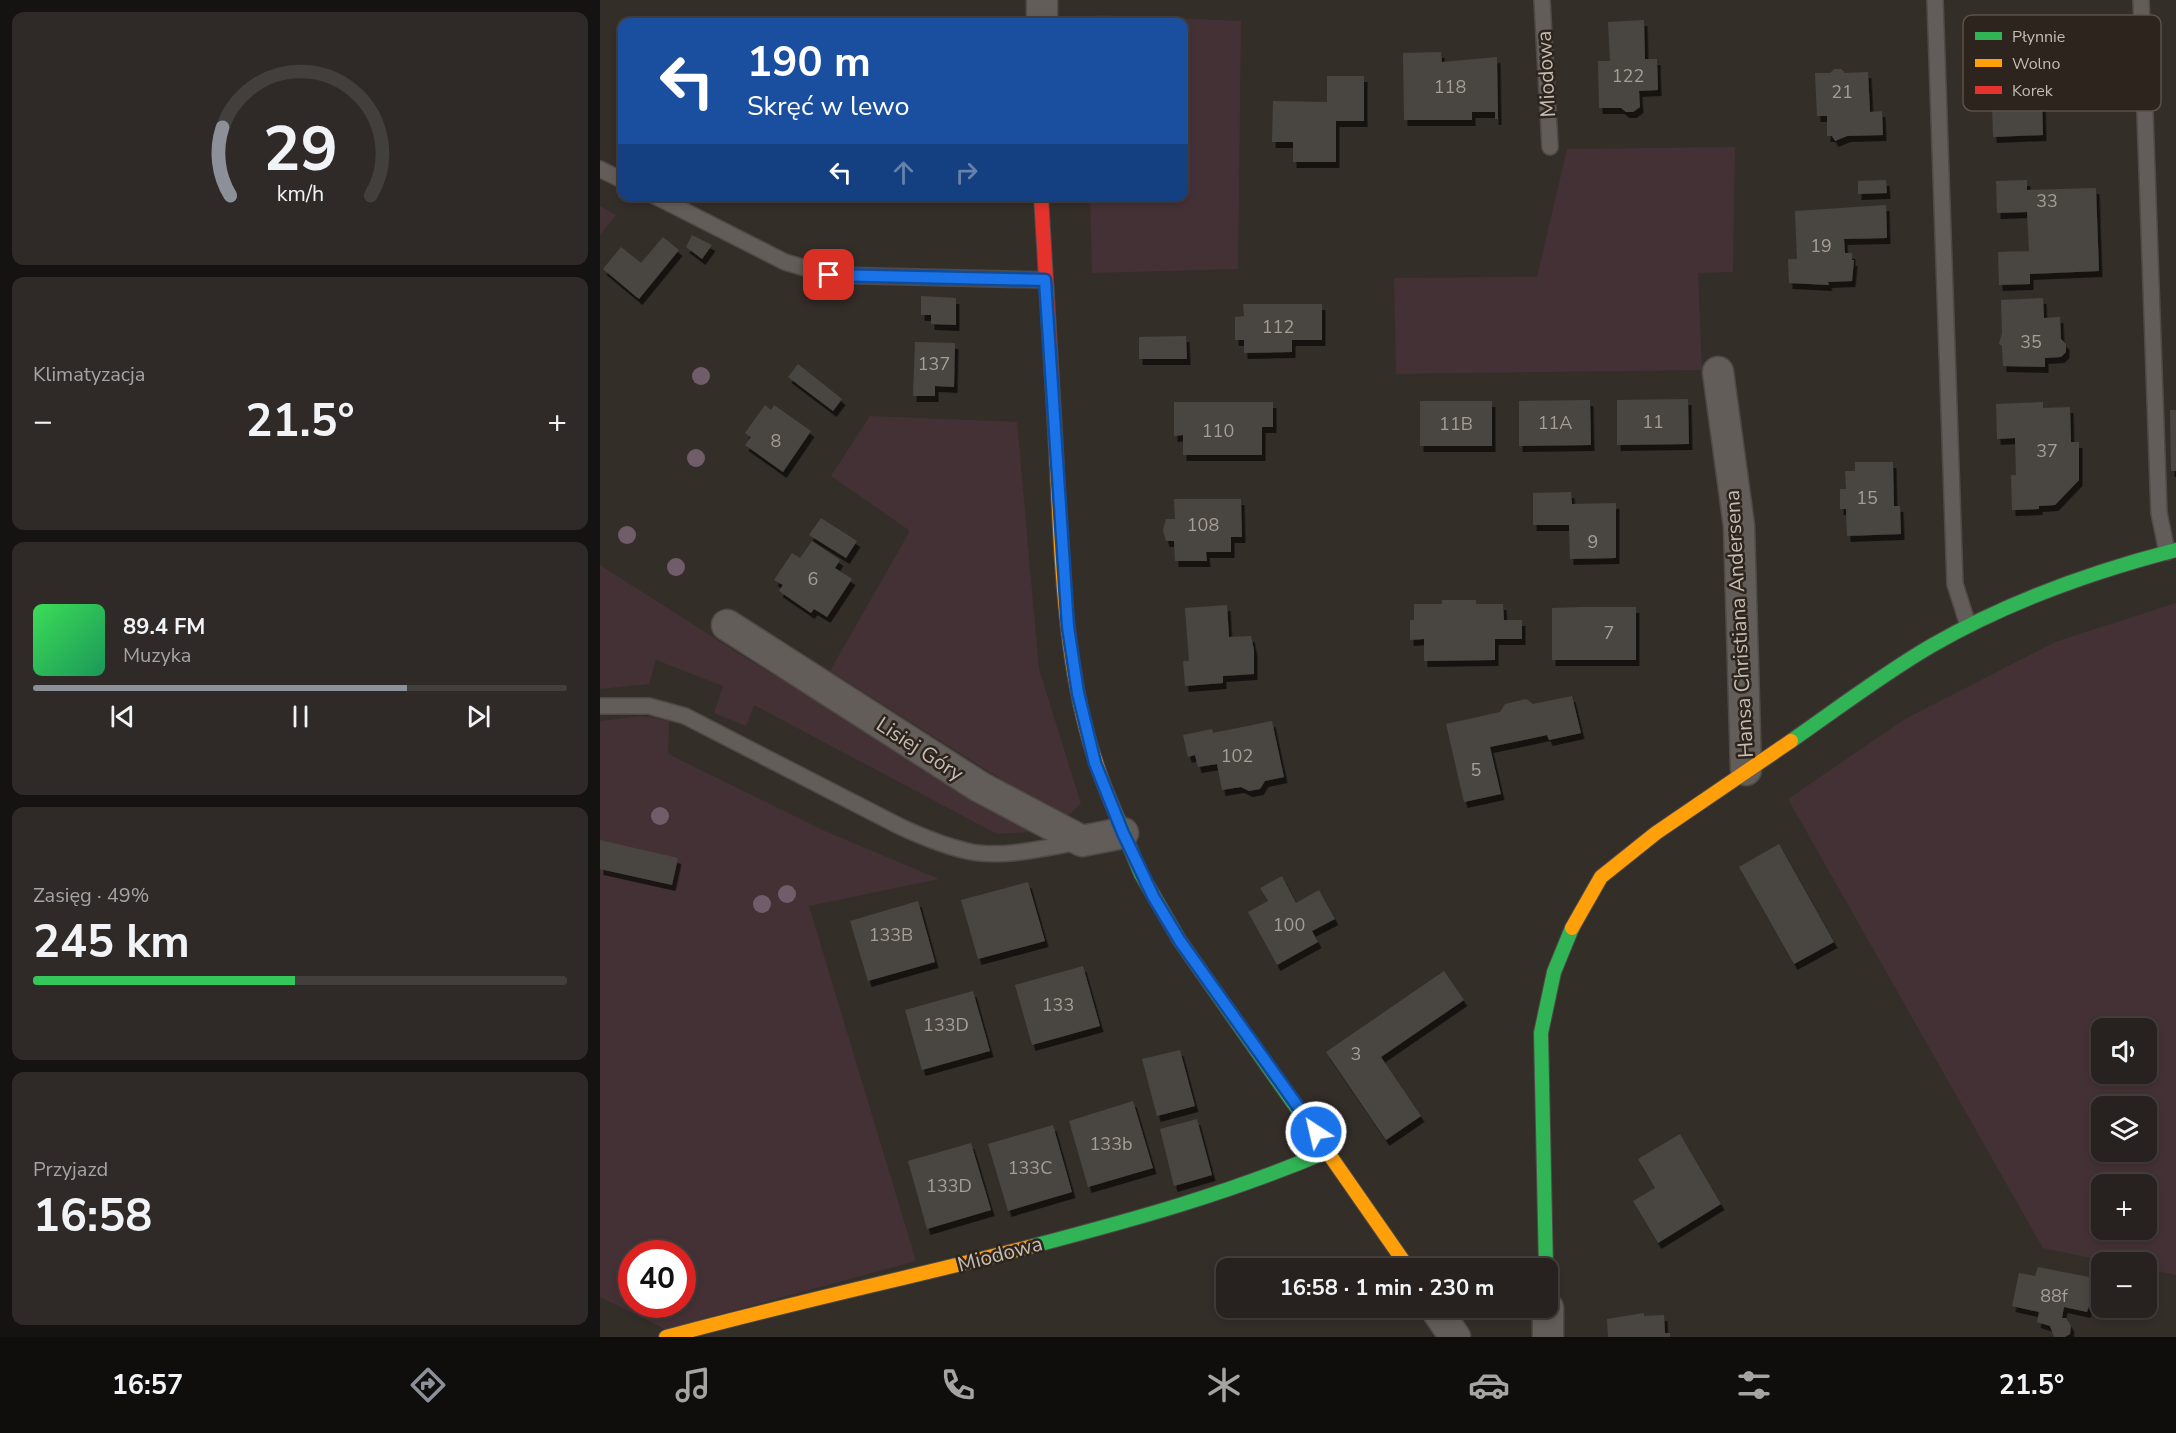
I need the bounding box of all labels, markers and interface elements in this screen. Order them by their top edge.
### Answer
legend [1963,15,2161,111]
text: Płynnie [2012,26,2065,48]
street label: Miodowa [1530,30,1562,118]
text: 190 m [747,34,871,91]
icon: left [648,42,726,120]
text: Wolno [2012,53,2060,75]
house number: 122 [1612,64,1644,88]
house number: 118 [1434,75,1466,99]
house number: 21 [1831,80,1853,104]
text: Korek [2012,80,2054,102]
text: Skręć w lewo [747,88,910,125]
text: 29 [263,107,337,192]
icon: left [824,156,857,189]
icon: ahead [887,156,920,189]
icon: right [950,156,983,189]
text: km/h [276,179,324,209]
house number: 33 [2036,189,2058,213]
house number: 19 [1810,234,1832,258]
pin [803,249,854,300]
icon: arrive [812,258,845,291]
house number: 112 [1262,315,1294,339]
house number: 35 [2020,330,2042,354]
house number: 137 [918,352,950,376]
text: Klimatyzacja [33,361,145,388]
text: 21.5° [245,391,355,452]
text: − [33,399,53,444]
text: + [547,399,567,444]
house number: 11 [1642,410,1664,434]
house number: 11A [1538,411,1572,435]
house number: 11B [1439,412,1473,436]
house number: 110 [1202,419,1234,443]
house number: 8 [771,429,781,453]
house number: 37 [2036,439,2058,463]
house number: 15 [1856,486,1878,510]
street label: Hansa Christiana Andersena [1718,489,1760,759]
house number: 108 [1187,513,1219,537]
house number: 9 [1588,530,1598,554]
house number: 6 [808,567,818,591]
text: 89.4 FM [123,612,205,642]
house number: 7 [1604,621,1614,645]
text: Muzyka [123,642,191,669]
icon: previous [106,700,139,733]
icon: pause [284,700,317,733]
icon: next [462,700,495,733]
street label: Lisiej Góry [871,710,969,788]
house number: 102 [1221,744,1253,768]
house number: 5 [1471,758,1481,782]
text: Zasięg · 49% [33,882,149,909]
text: 245 km [33,912,190,973]
house number: 100 [1273,913,1305,937]
house number: 133B [869,923,913,947]
house number: 133 [1042,993,1074,1017]
house number: 133D [923,1013,969,1037]
map controls [2091,1018,2157,1318]
button: sound [2091,1018,2157,1084]
house number: 3 [1351,1042,1361,1066]
button: layers [2091,1096,2157,1162]
position arrow [1284,1100,1348,1164]
house number: 133b [1090,1132,1132,1156]
text: Przyjazd [33,1156,108,1183]
house number: 133C [1008,1156,1052,1180]
house number: 133D [926,1174,972,1198]
button: + [2091,1174,2157,1240]
text: 16:58 [33,1186,152,1247]
street label: Miodowa [954,1229,1046,1279]
speed limit sign: 40 [618,1240,696,1318]
button: − [2091,1252,2157,1318]
text: 16:58 · 1 min · 230 m [1280,1273,1494,1303]
house number: 88f [2040,1284,2069,1308]
icon: directions [407,1364,449,1406]
icon: music [672,1364,714,1406]
icon: phone [937,1364,979,1406]
icon: climate [1203,1364,1245,1406]
icon: car [1468,1364,1510,1406]
icon: filters [1733,1364,1775,1406]
text: 16:57 [112,1367,183,1404]
text: 21.5° [1999,1367,2064,1404]

